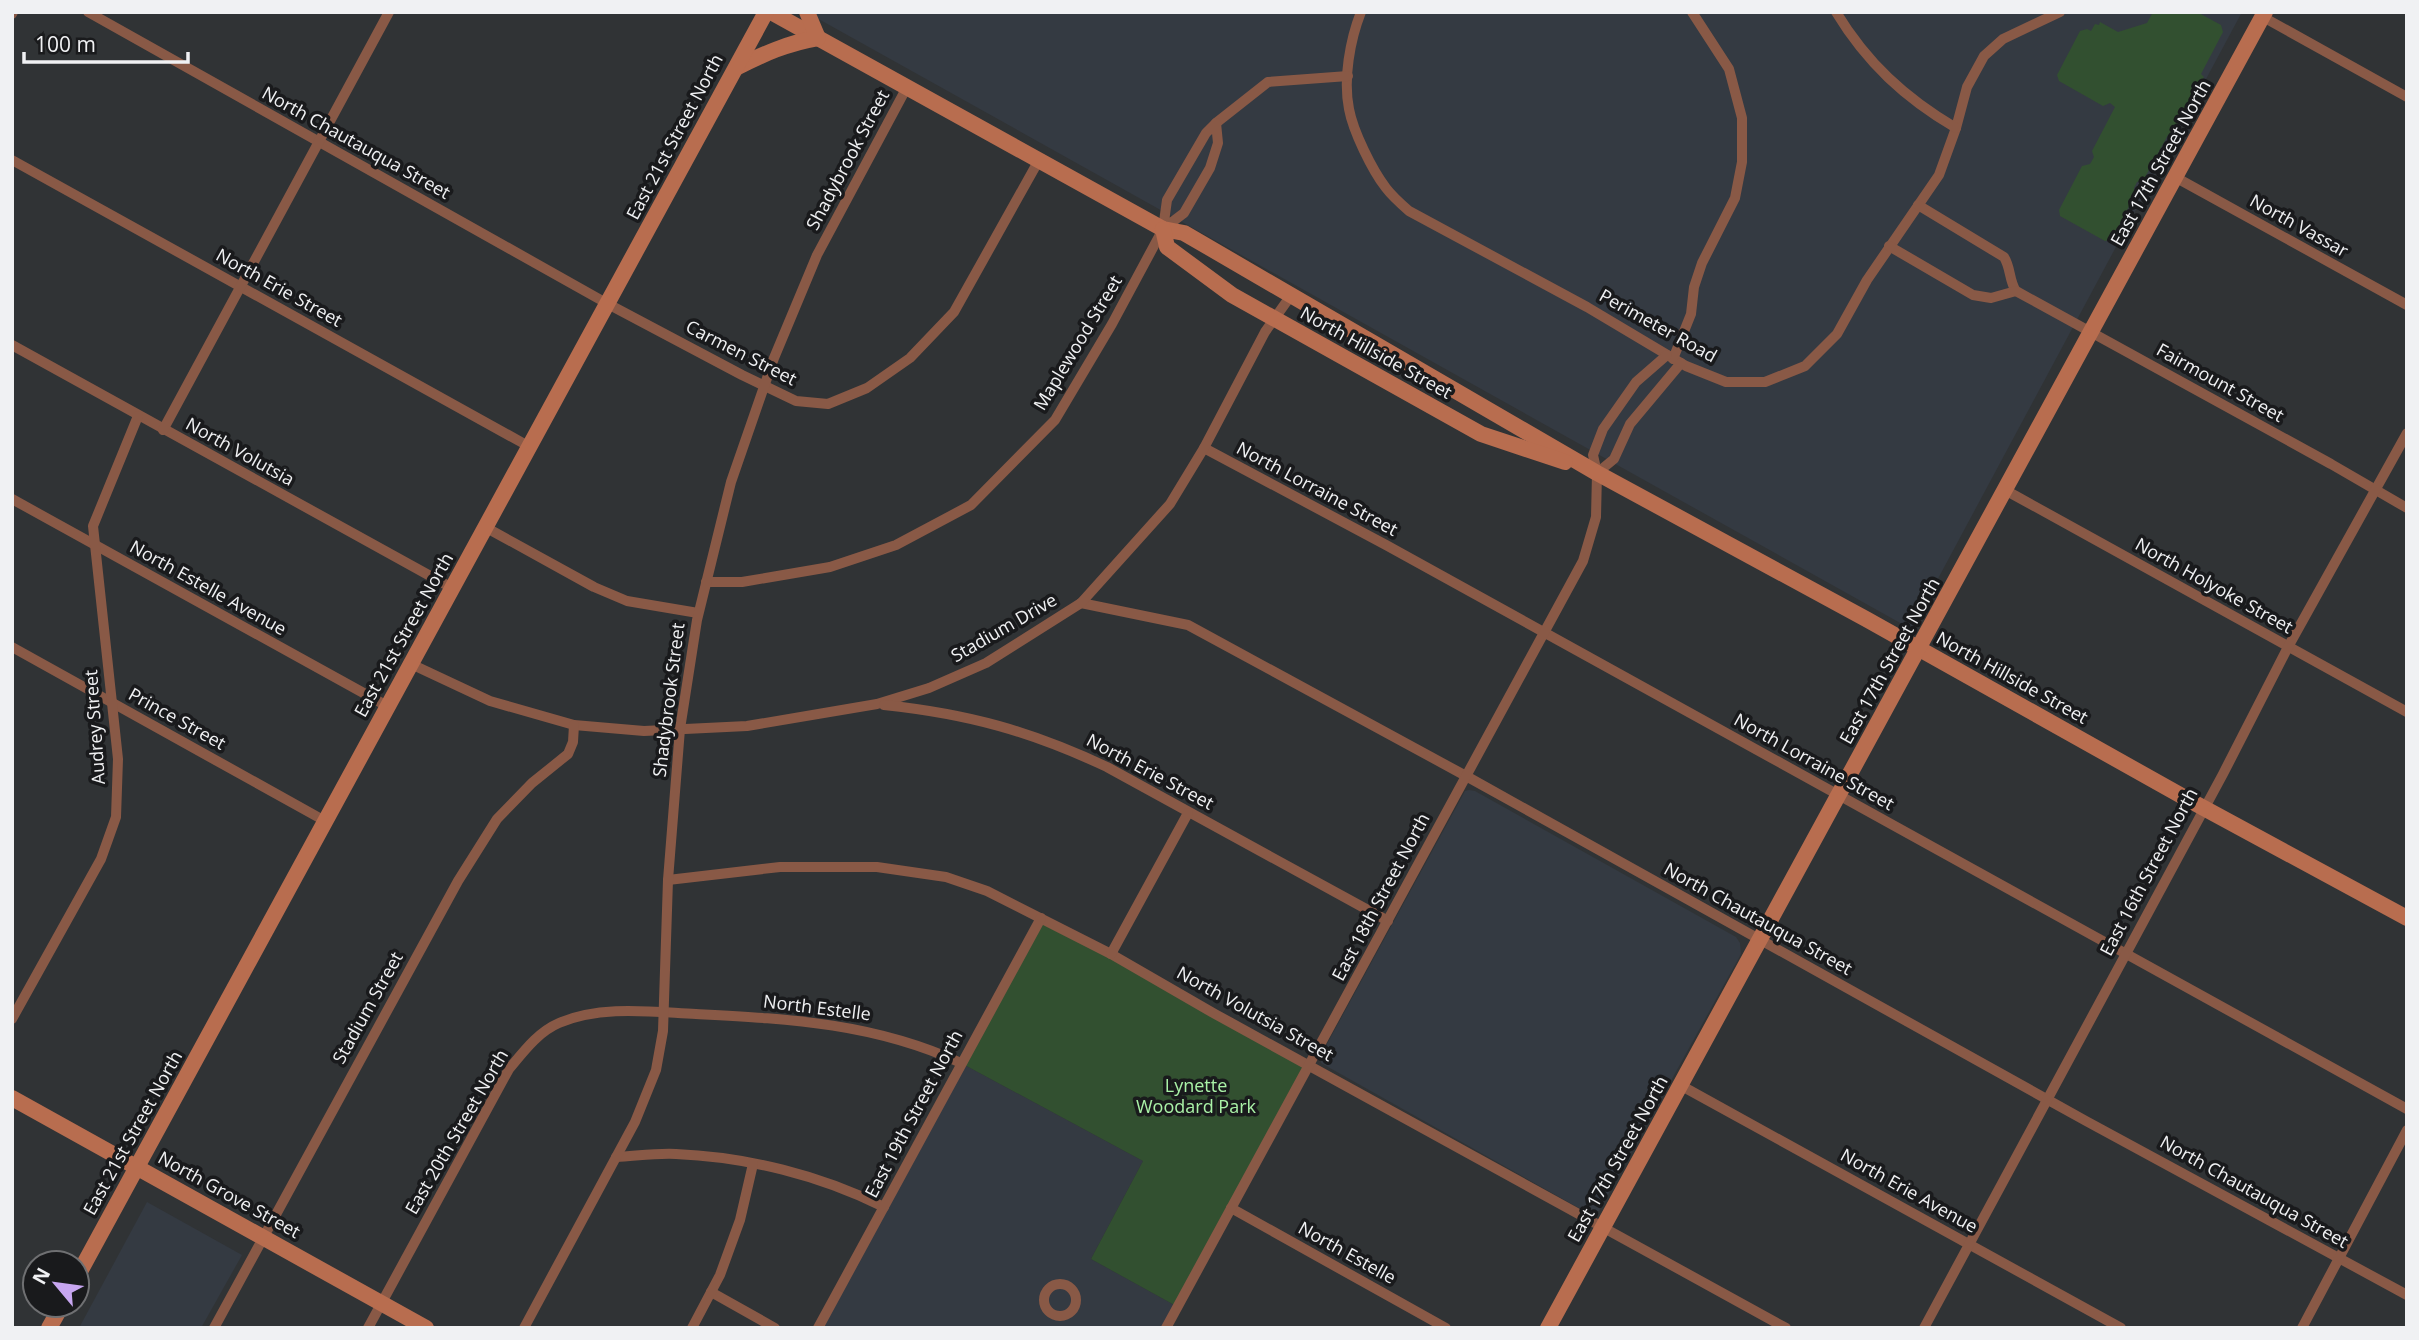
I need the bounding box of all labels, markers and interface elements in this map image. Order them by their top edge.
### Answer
scale bar [24,21,189,65]
text: 100 m [35,30,96,58]
street label: East 21st Street North [620,50,728,223]
street label: East 17th Street North [2104,75,2216,250]
street label: North Chautauqua Street [258,80,455,204]
street label: Shadybrook Street [800,85,894,234]
street label: North Vassar [2246,188,2354,262]
street label: North Erie Street [212,242,347,332]
street label: Maplewood Street [1027,271,1127,414]
street label: Perimeter Road [1595,283,1722,367]
street label: North Hillside Street [1296,300,1457,404]
street label: Carmen Street [682,314,801,390]
street label: Fairmount Street [2153,337,2288,427]
street label: North Volutsia [182,411,299,491]
street label: North Lorraine Street [1233,435,1402,541]
street label: North Holyoke Street [2131,532,2298,638]
street label: North Estelle Avenue [126,534,291,640]
street label: East 21st Street North [348,548,458,721]
street label: East 17th Street North [1833,573,1945,748]
street label: Stadium Drive [946,587,1061,667]
street label: Shadybrook Street [647,621,689,778]
street label: North Hillside Street [1932,625,2093,729]
street label: Audrey Street [78,669,110,785]
street label: Prince Street [125,682,230,755]
street label: North Lorraine Street [1730,707,1899,815]
street label: North Erie Street [1083,727,1218,815]
street label: East 16th Street North [2094,784,2202,960]
street label: East 18th Street North [1326,809,1434,985]
street label: North Chautauqua Street [1660,856,1857,980]
street label: Stadium Street [326,947,408,1068]
street label: North Volutsia Street [1173,960,1338,1066]
street label: North Estelle [762,989,872,1026]
street label: East 19th Street North [859,1026,967,1202]
street label: East 20th Street North [399,1045,513,1218]
street label: East 21st Street North [77,1046,187,1219]
street label: East 17th Street North [1561,1071,1673,1246]
park label: Lynette Woodard Park [1136,1073,1257,1118]
street label: North Chautauqua Street [2156,1129,2353,1253]
street label: North Erie Avenue [1837,1142,1982,1238]
street label: North Grove Street [154,1145,305,1243]
street label: North Estelle [1294,1215,1401,1289]
north arrow [21,1249,91,1319]
text: N [26,1263,56,1289]

